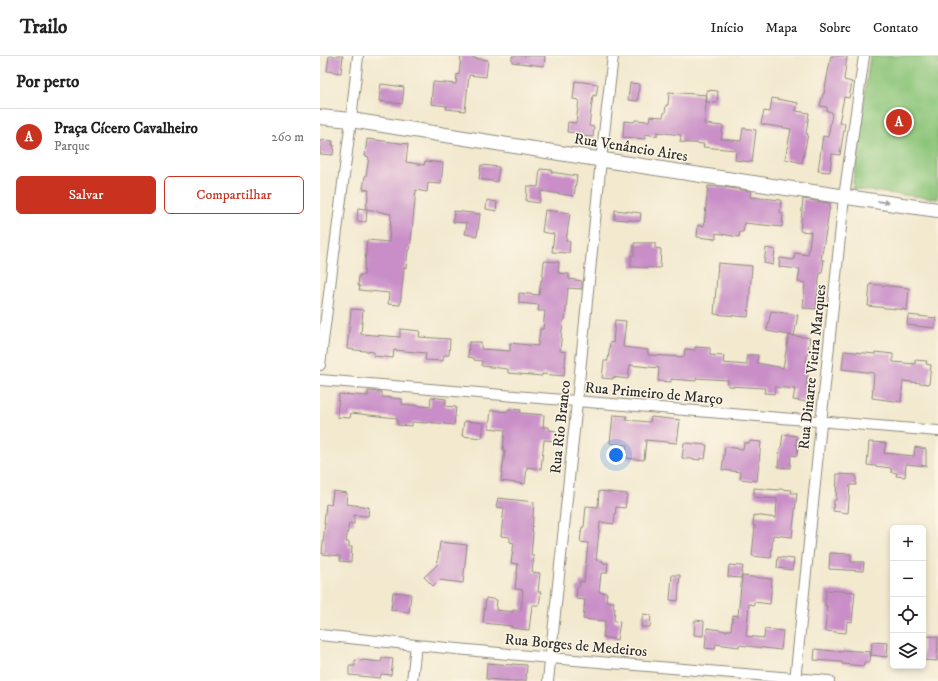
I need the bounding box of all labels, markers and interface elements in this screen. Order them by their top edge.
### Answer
text: Trailo [20,16,67,39]
text: Início [710,19,744,37]
text: Mapa [766,19,797,37]
text: Sobre [819,19,851,37]
text: Contato [873,19,918,37]
text: Por perto [16,71,79,93]
pin: A [886,107,912,137]
text: Praça Cícero Cavalheiro [54,119,198,138]
text: A [25,129,33,145]
text: 260 m [271,129,304,145]
street label: Rua Venâncio Aires [573,129,689,166]
text: Parque [54,138,90,154]
button: Salvar [16,176,156,214]
button: Compartilhar [164,176,304,214]
one-way arrow [877,199,889,205]
street label: Rua Dinarte Vieira Marques [794,284,831,451]
street label: Rua Primeiro de Março [584,378,724,409]
street label: Rua Rio Branco [546,379,575,475]
your location [606,445,626,465]
map controls [890,525,926,669]
button: + [890,525,926,561]
button: − [890,561,926,597]
button: locate [890,597,926,633]
street label: Rua Borges de Medeiros [504,630,648,661]
button: layers [890,633,926,669]

